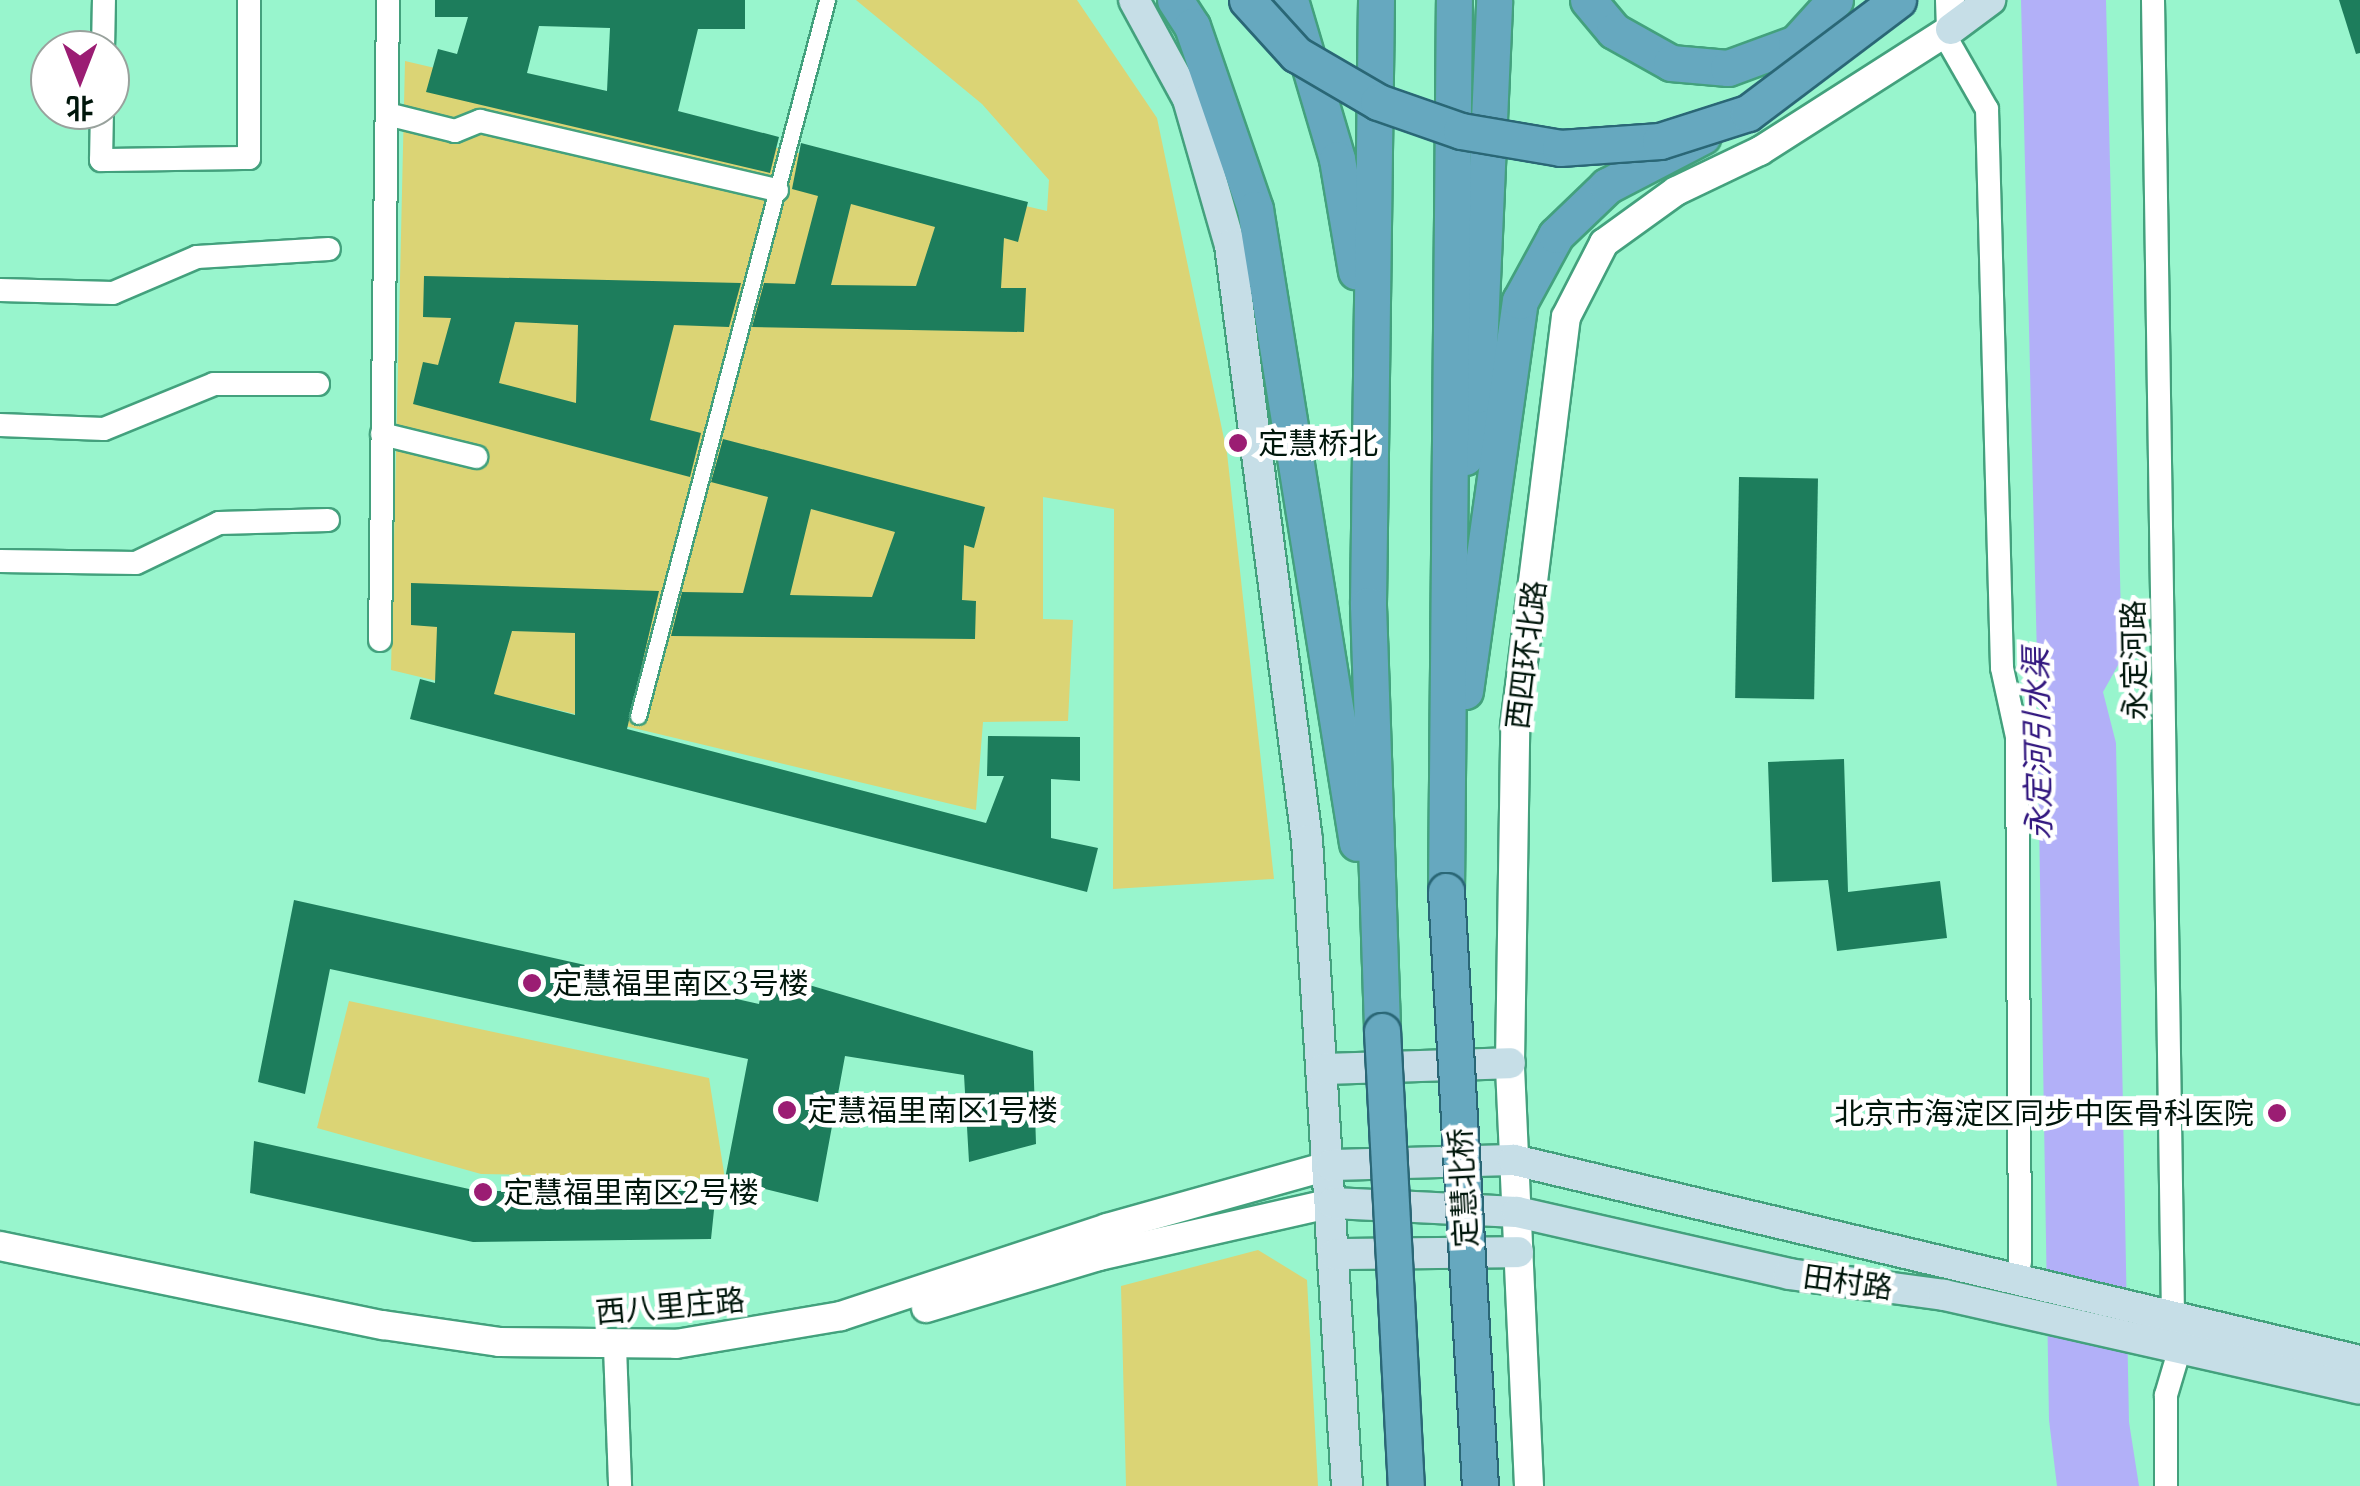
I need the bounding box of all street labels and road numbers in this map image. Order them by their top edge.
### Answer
street label: 西四环北路 [1499,578,1553,732]
street label: 永定河路 [2115,600,2153,720]
street label: 定慧北桥 [1442,1127,1484,1249]
street label: 田村路 [1801,1258,1895,1306]
street label: 西八里庄路 [594,1282,746,1330]

